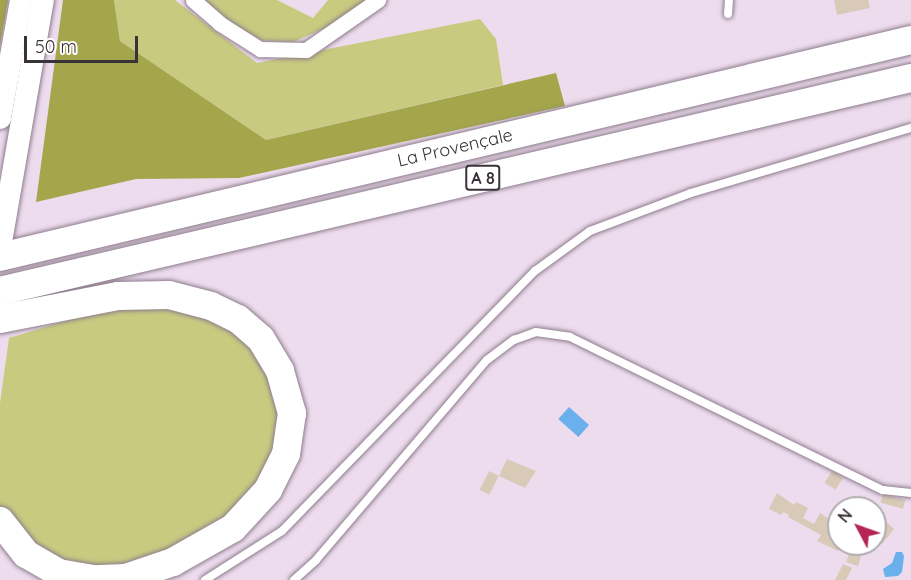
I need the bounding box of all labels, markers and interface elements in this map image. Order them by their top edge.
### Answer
scale bar [27,24,141,62]
text: 50 m [35,35,77,58]
street label: La Provençale [395,124,515,172]
road number: A 8 [465,165,501,191]
north arrow [827,496,887,556]
text: N [834,505,856,527]

